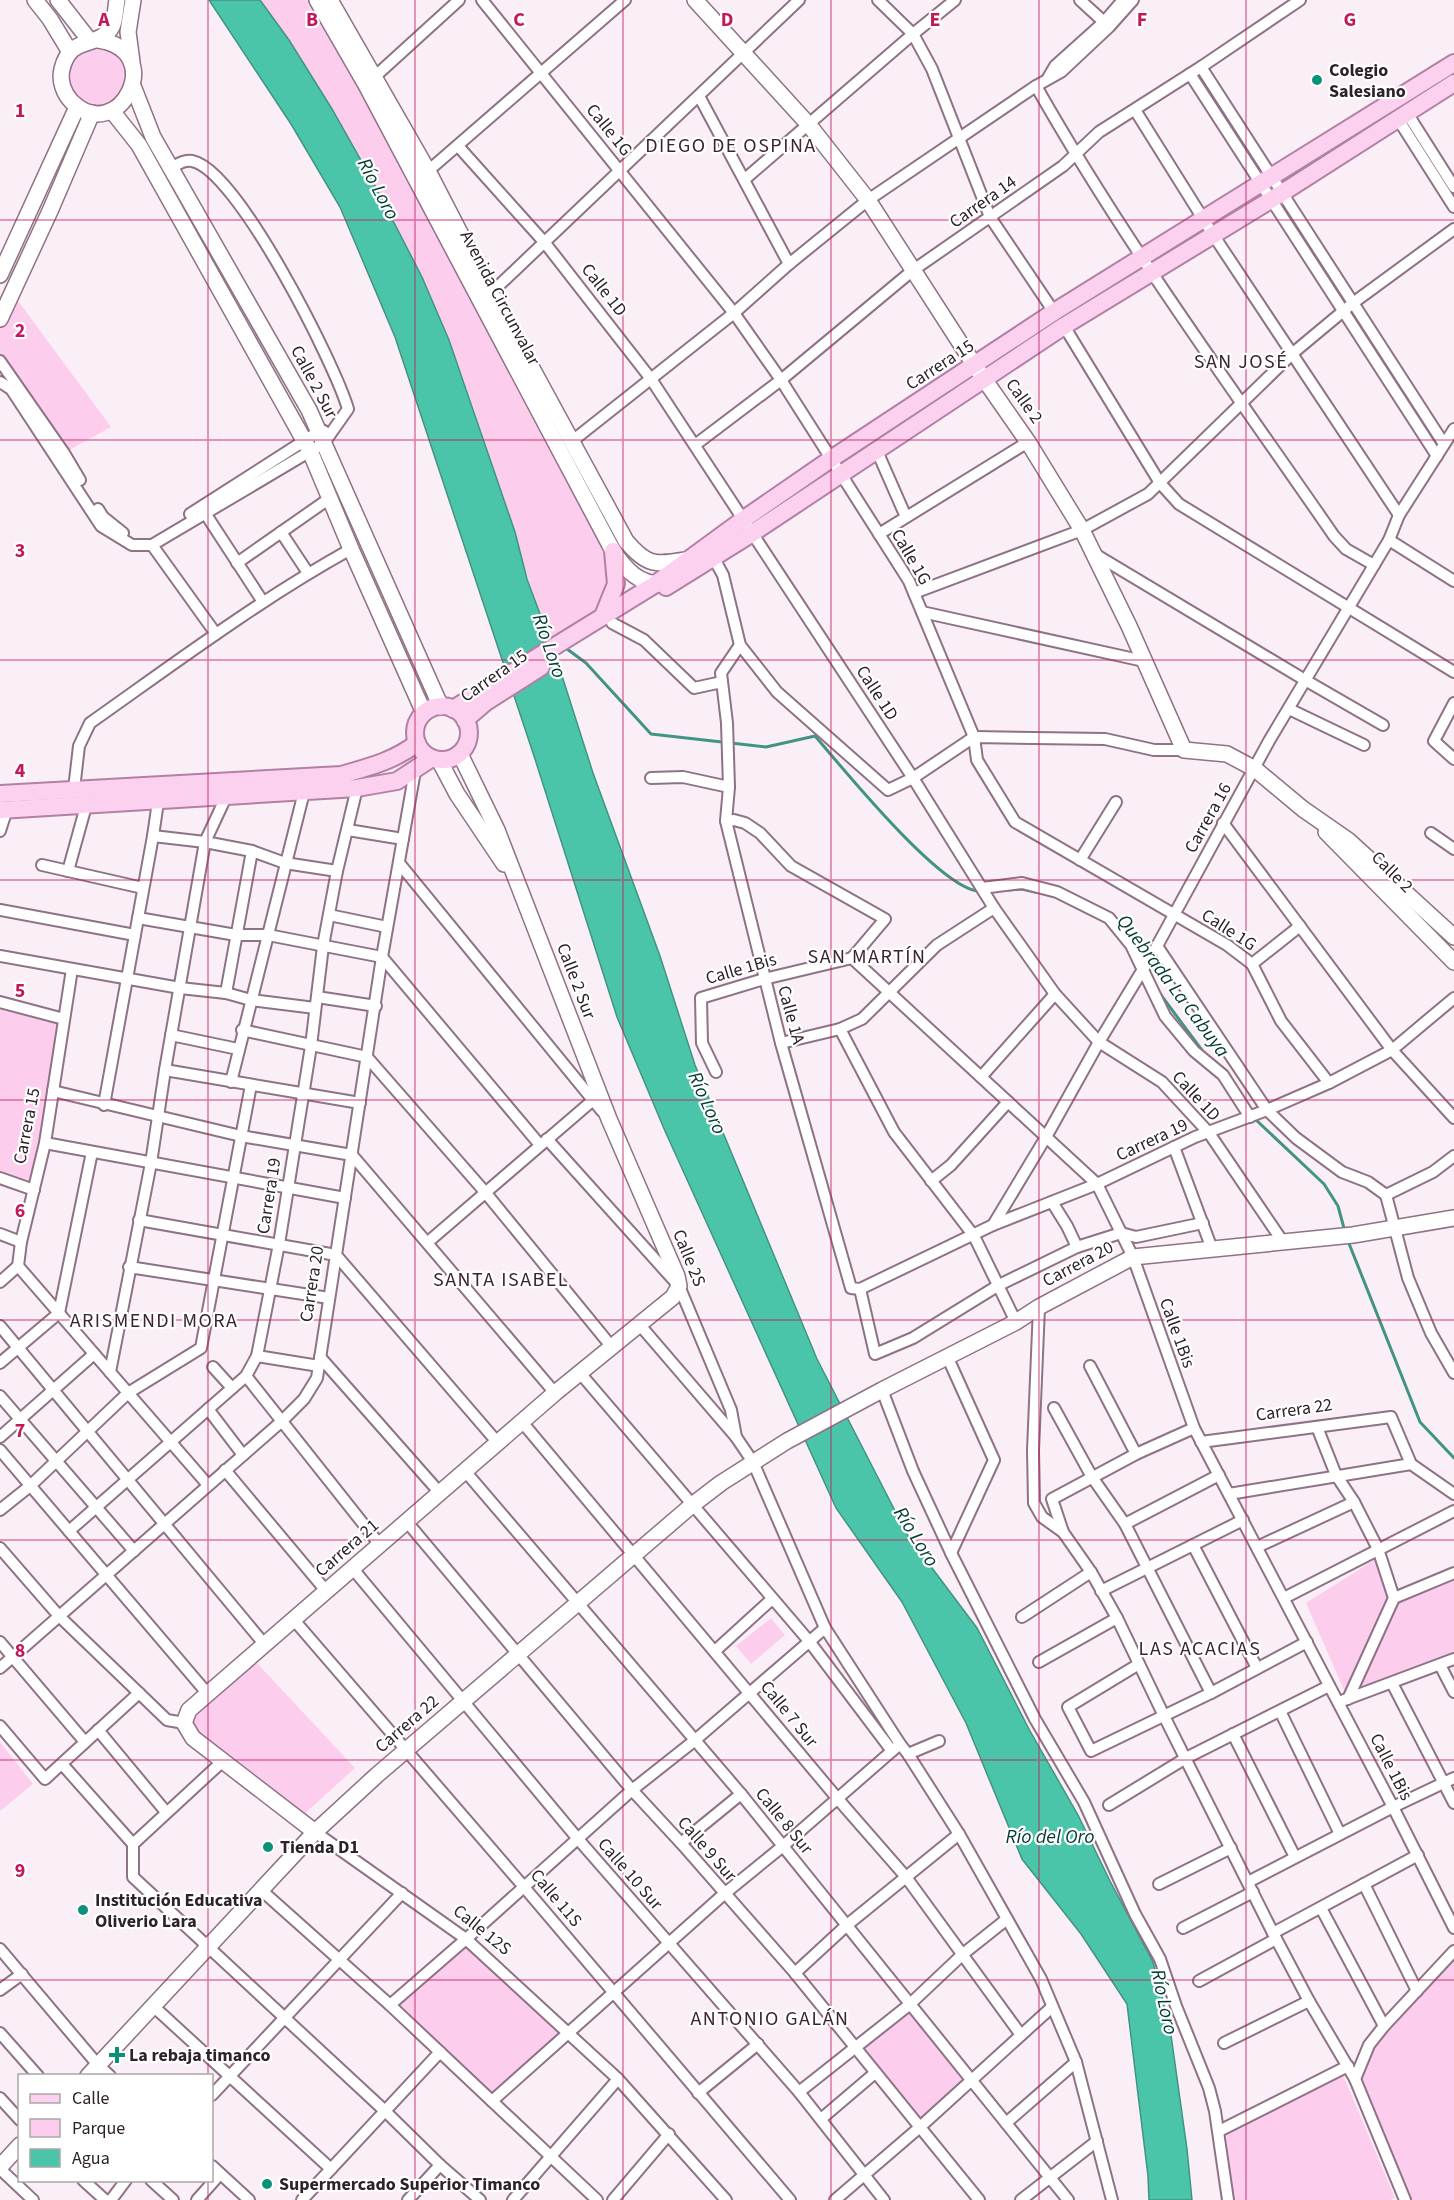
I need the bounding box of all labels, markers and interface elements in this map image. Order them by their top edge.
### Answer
text: A [97,6,110,34]
text: B [306,6,318,34]
text: C [513,6,525,34]
text: D [721,6,733,34]
text: E [930,6,940,34]
text: F [1137,6,1147,34]
text: G [1344,6,1356,34]
place label: Colegio Salesiano [1329,58,1406,104]
marker: Colegio Salesiano [1310,73,1324,87]
text: 1 [15,97,25,125]
street label: Calle 1G [580,98,638,162]
district label: DIEGO DE OSPINA [645,132,817,160]
water label: Río Loro [350,153,406,225]
street label: Carrera 14 [944,170,1022,234]
street label: Avenida Circunvalar [454,226,546,371]
street label: Calle 1D [575,258,633,322]
text: 2 [15,317,25,345]
street label: Carrera 15 [901,334,979,396]
street label: Calle 2 Sur [284,341,344,424]
district label: SAN JOSÉ [1194,348,1288,376]
street label: Calle 2 [999,373,1049,429]
street label: Calle 1G [885,524,937,590]
text: 3 [15,537,25,565]
water label: Río Loro [525,610,573,682]
street label: Carrera 15 [455,644,533,708]
street label: Calle 1D [850,661,904,725]
text: 4 [15,757,26,785]
street label: Carrera 16 [1178,778,1238,858]
street label: Calle 2 [1365,845,1419,899]
street label: Calle 1G [1197,903,1261,957]
water label: Quebrada La Cabuya [1110,909,1236,1063]
street label: Calle 2 Sur [550,940,602,1023]
district label: SAN MARTÍN [808,943,926,971]
street label: Calle 1Bis [703,947,779,991]
text: 5 [15,977,25,1005]
street label: Calle 1A [771,983,811,1047]
street label: Calle 1D [1166,1065,1226,1127]
water label: Río Loro [681,1067,733,1139]
street label: Carrera 15 [7,1086,47,1166]
street label: Carrera 19 [1112,1112,1192,1168]
street label: Carrera 19 [251,1156,287,1236]
text: 6 [15,1197,25,1225]
street label: Calle 2S [666,1226,712,1290]
street label: Carrera 20 [1038,1235,1118,1293]
street label: Carrera 20 [294,1244,330,1324]
district label: SANTA ISABEL [433,1266,569,1294]
street label: Calle 1Bis [1153,1295,1201,1371]
district label: ARISMENDI MORA [70,1307,238,1335]
street label: Carrera 22 [1254,1392,1334,1428]
text: 7 [15,1417,25,1445]
water label: Río Loro [887,1501,945,1573]
street label: Carrera 21 [310,1513,384,1583]
district label: LAS ACACIAS [1139,1635,1261,1663]
text: 8 [15,1637,25,1665]
street label: Calle 7 Sur [754,1675,824,1753]
street label: Carrera 22 [370,1689,444,1759]
street label: Calle 1Bis [1363,1729,1419,1805]
street label: Calle 8 Sur [749,1782,819,1860]
street label: Calle 9 Sur [672,1811,743,1888]
water label: Río del Oro [1006,1823,1094,1851]
street label: Calle 10 Sur [592,1833,669,1916]
place label: Tienda D1 [280,1835,359,1860]
marker: Tienda D1 [261,1840,275,1854]
text: 9 [15,1857,25,1885]
street label: Calle 11S [524,1864,588,1932]
place label: Institución Educativa Oliverio Lara [95,1888,263,1934]
street label: Calle 12S [447,1899,517,1961]
marker: Institución Educativa Oliverio Lara [76,1903,90,1917]
water label: Río Loro [1143,1967,1185,2037]
district label: ANTONIO GALÁN [690,2005,850,2033]
place label: La rebaja timanco [129,2043,270,2068]
marker: La rebaja timanco [110,2048,124,2062]
legend [18,2074,213,2182]
text: Calle [72,2086,110,2111]
text: Parque [72,2116,125,2141]
text: Agua [72,2146,110,2171]
place label: Supermercado Superior Timanco [279,2172,540,2197]
marker: Supermercado Superior Timanco [260,2177,274,2191]

